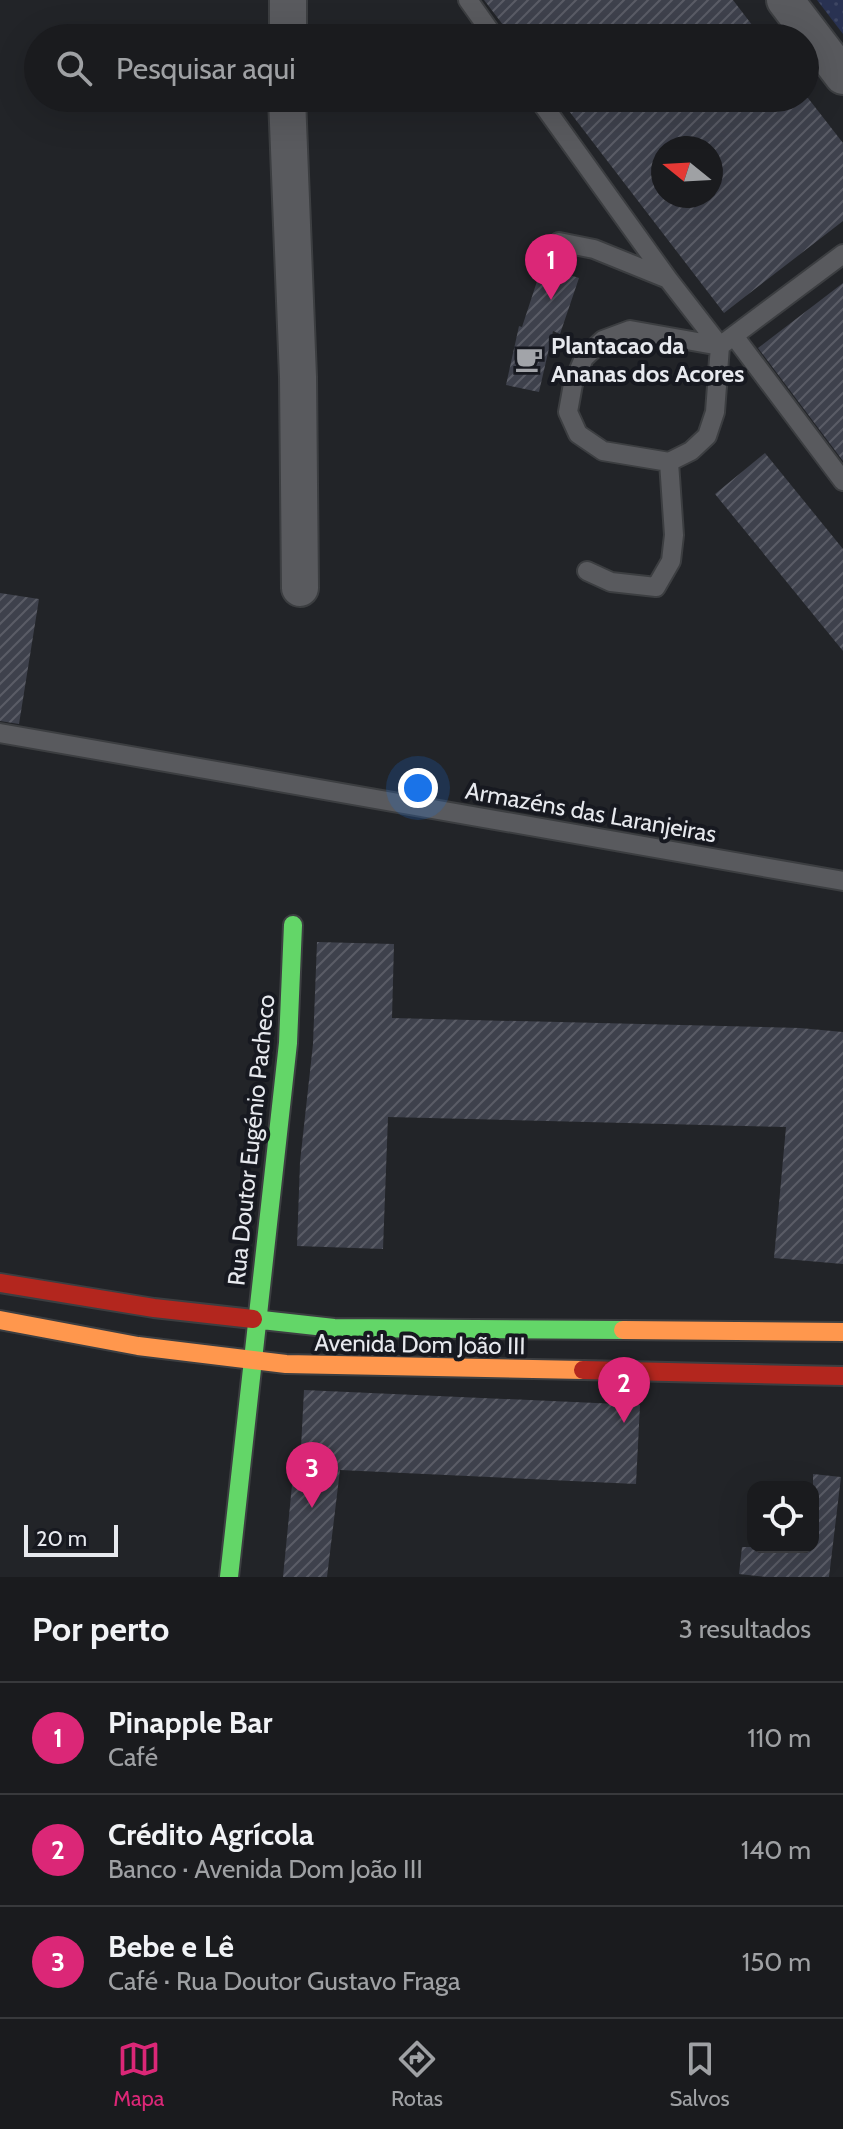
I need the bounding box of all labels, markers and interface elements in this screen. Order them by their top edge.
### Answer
search box [24,24,819,112]
icon: search [52,46,96,90]
text: Pesquisar aqui [116,50,296,87]
north arrow [651,136,723,208]
pin: 1 [525,234,577,300]
place label: Plantacao da Ananas dos Acores [551,331,744,388]
cafe icon: Plantacao da Ananas dos Acores [514,344,544,374]
your location [398,768,438,808]
street label: Armazéns das Laranjeiras [463,776,719,848]
street label: Rua Doutor Eugénio Pacheco [221,993,281,1287]
street label: Avenida Dom João III [314,1328,526,1360]
pin: 2 [598,1357,650,1423]
pin: 3 [286,1442,338,1508]
map controls [747,1481,819,1553]
button: locate [747,1481,819,1553]
scale bar [24,1521,118,1557]
text: 20 m [36,1525,87,1552]
text: Por perto [32,1608,169,1650]
text: 3 resultados [679,1613,811,1645]
text: Pinapple Bar [108,1704,272,1741]
text: 1 [53,1722,63,1754]
text: 110 m [747,1722,811,1754]
text: Café [108,1741,158,1773]
text: Crédito Agrícola [108,1816,314,1853]
text: 2 [51,1834,65,1866]
text: 140 m [741,1834,811,1866]
text: Banco · Avenida Dom João III [108,1853,423,1885]
text: Bebe e Lê [108,1928,234,1965]
text: 3 [51,1946,65,1978]
text: 150 m [742,1946,811,1978]
text: Café · Rua Doutor Gustavo Fraga [108,1965,460,1997]
tab: Mapa [113,2037,164,2112]
tab: Rotas [391,2037,443,2112]
tab: Salvos [669,2037,730,2112]

